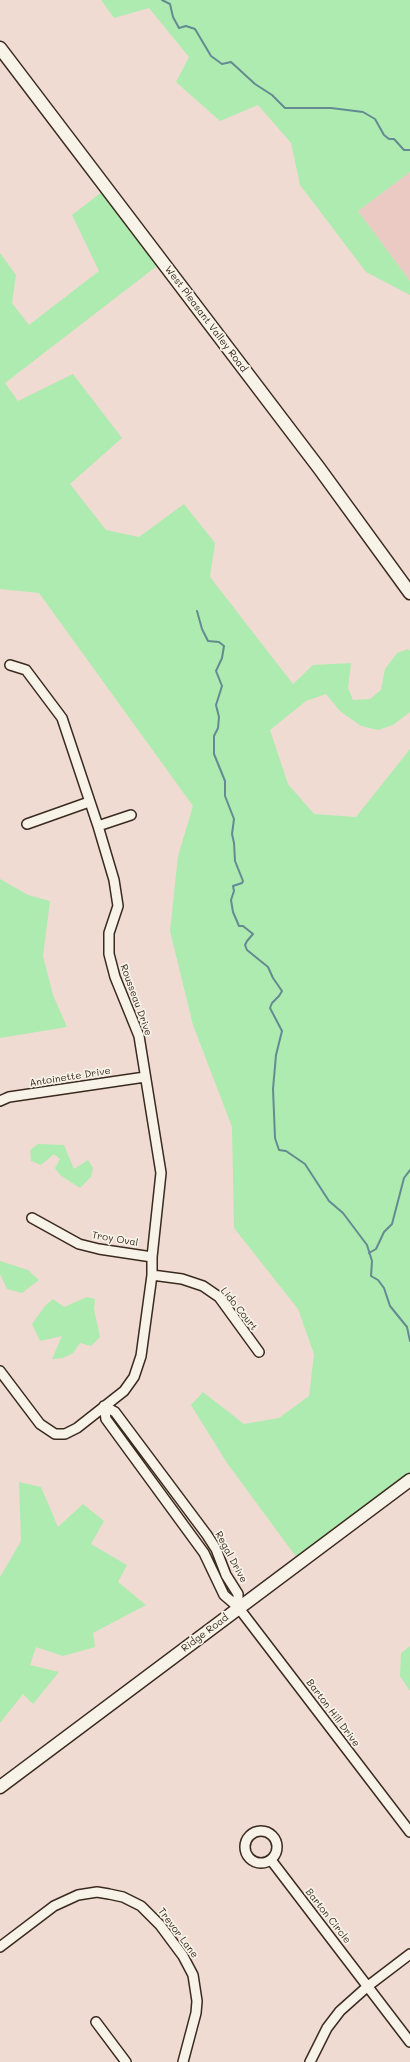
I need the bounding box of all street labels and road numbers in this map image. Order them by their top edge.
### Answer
street label: West Pleasant Valley Road [162,264,250,374]
street label: Rousseau Drive [118,963,154,1037]
street label: Antoinette Drive [28,1065,112,1089]
street label: Troy Oval [91,1229,139,1249]
street label: Lido Court [218,1285,260,1333]
street label: Regal Drive [212,1529,250,1585]
street label: Ridge Road [179,1611,231,1655]
street label: Barton Hill Drive [304,1677,362,1749]
street label: Barton Circle [303,1886,353,1946]
street label: Trevor Lane [155,1906,201,1960]

